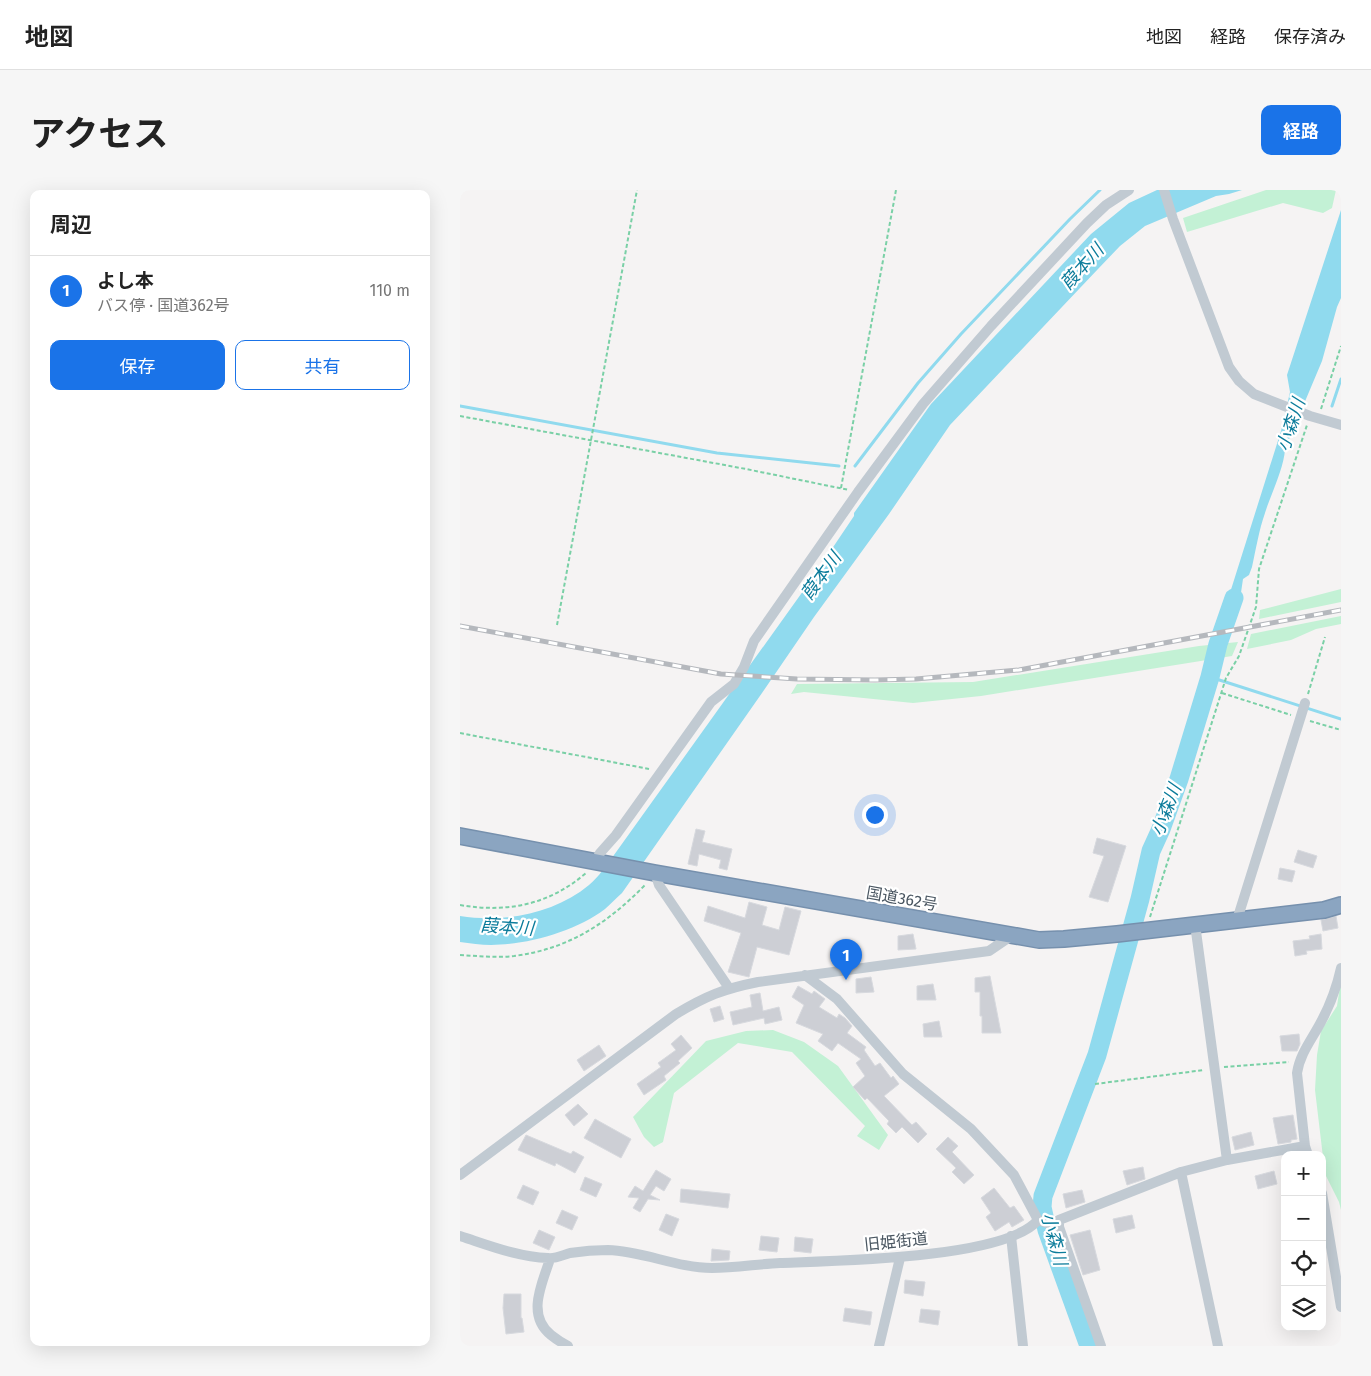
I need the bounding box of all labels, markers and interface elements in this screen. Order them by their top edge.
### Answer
text: 地図 [25,23,73,51]
text: 地図 [1146,26,1182,48]
text: 経路 [1210,26,1246,48]
text: 保存済み [1274,26,1346,48]
button: 経路 [1261,105,1341,155]
text: アクセス [30,113,168,155]
text: 周辺 [50,212,92,238]
water label: 葭本川 [1056,238,1110,294]
text: よし本 [97,269,154,292]
text: 1 [62,281,70,300]
text: 110 m [369,281,410,300]
text: バス停 · 国道362号 [97,296,230,315]
button: 保存 [50,340,225,390]
button: 共有 [235,340,410,390]
water label: 小森川 [1272,394,1310,454]
water label: 葭本川 [796,546,847,604]
water label: 小森川 [1146,779,1187,839]
your location [862,802,888,828]
street label: 国道362号 [865,883,939,914]
water label: 葭本川 [479,914,537,940]
pin: 1 [830,939,862,980]
map controls [1281,1151,1326,1331]
button: + [1281,1151,1326,1196]
button: − [1281,1196,1326,1241]
water label: 小森川 [1036,1210,1072,1270]
street label: 旧姫街道 [863,1229,929,1254]
button: locate [1281,1241,1326,1286]
button: layers [1281,1286,1326,1331]

